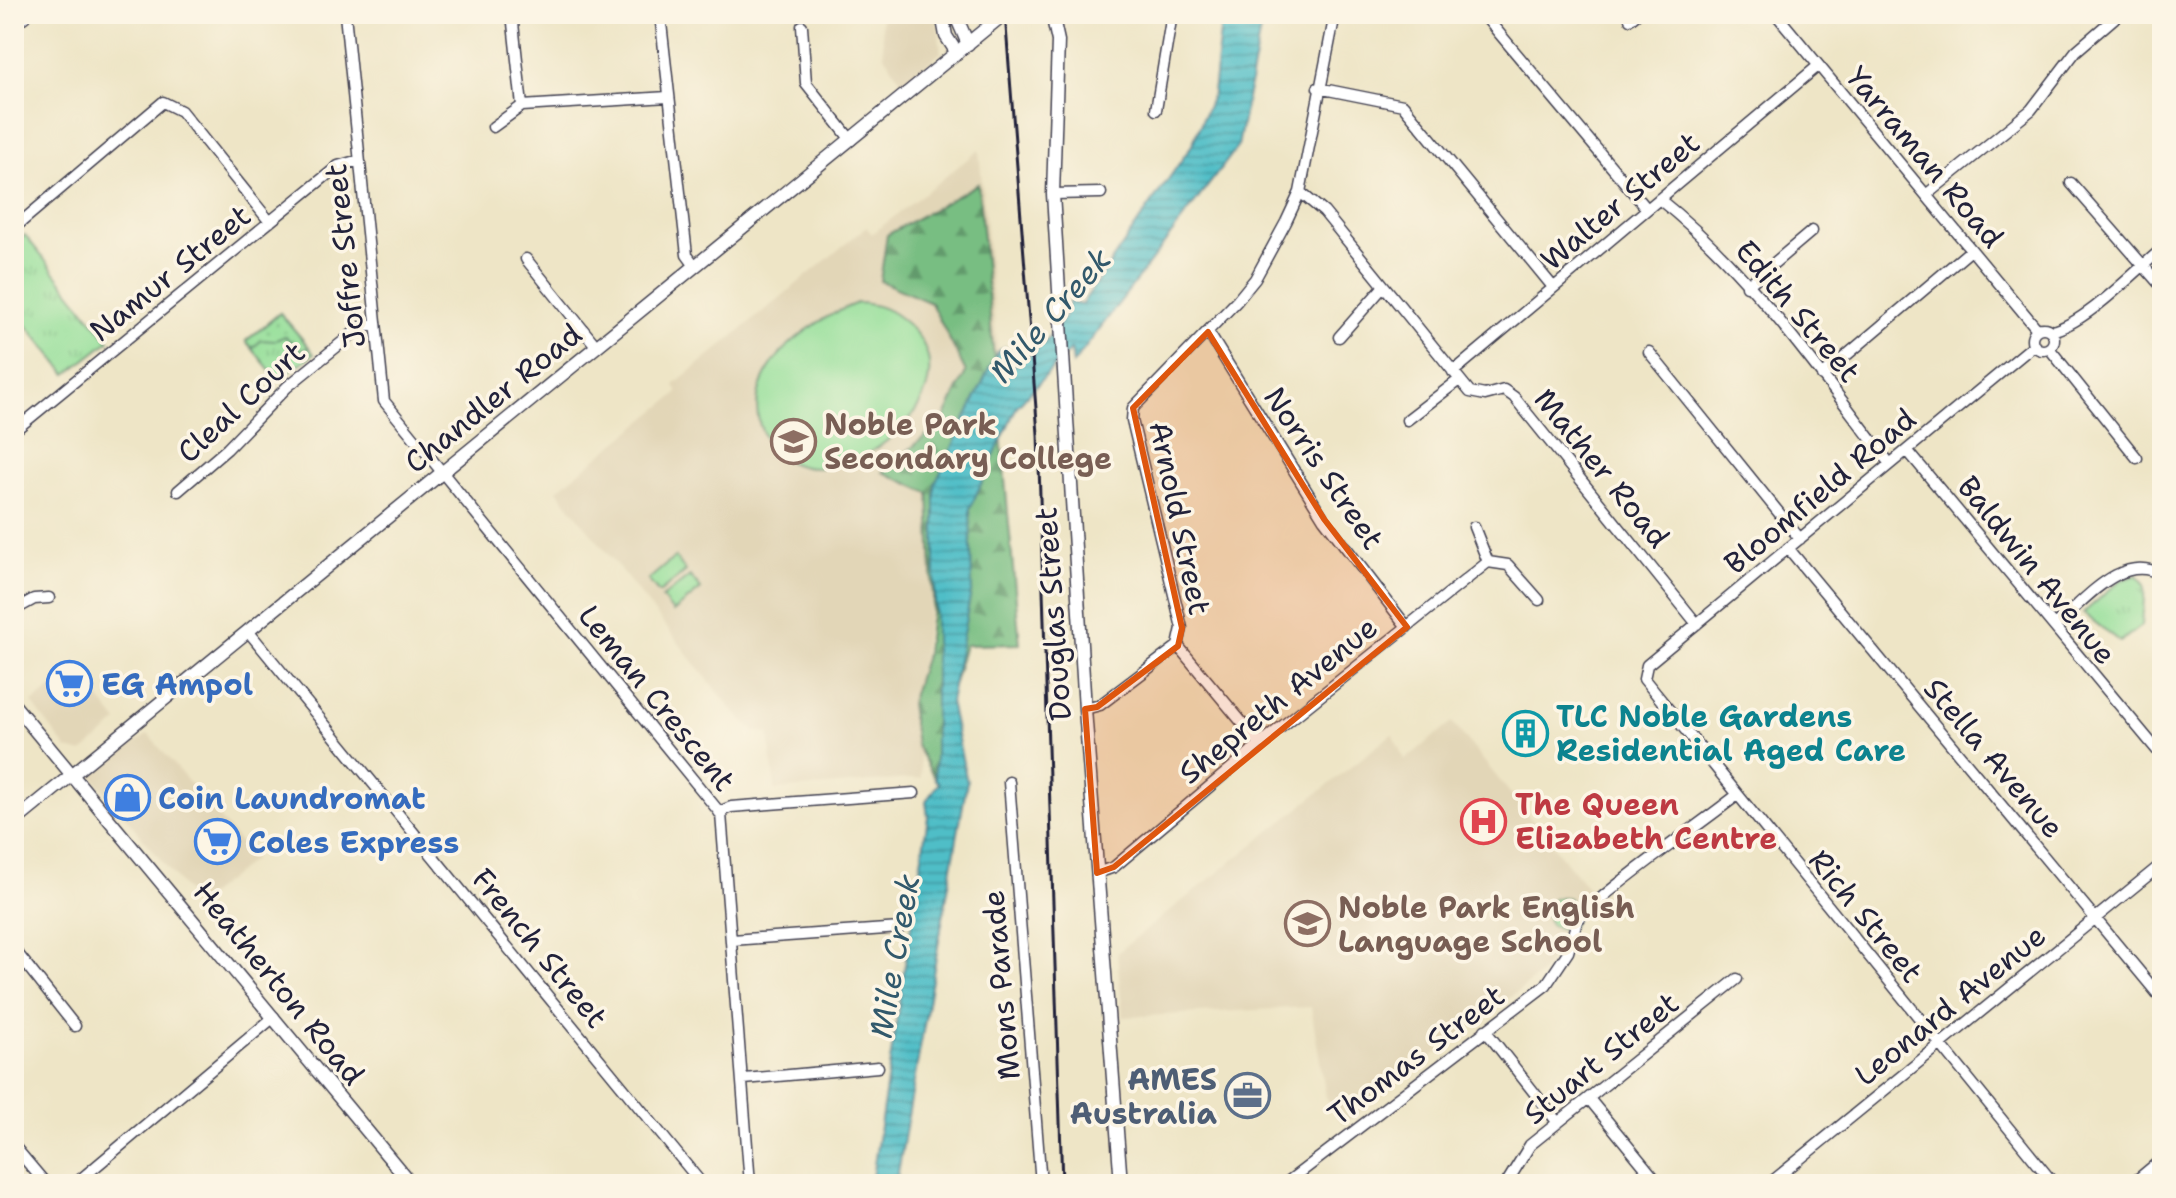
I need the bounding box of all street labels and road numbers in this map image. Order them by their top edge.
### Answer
street label: Yarraman Road [1837,57,2013,257]
street label: Walter Street [1532,122,1708,280]
street label: Joffre Street [315,162,375,350]
street label: Namur Street [81,195,259,351]
street label: Edith Street [1726,231,1870,391]
street label: Chandler Road [396,314,590,482]
street label: Cleal Court [168,332,314,472]
street label: Norris Street [1254,379,1394,557]
street label: Mather Road [1525,380,1679,556]
street label: Bloomfield Road [1715,399,1925,583]
street label: Arnold Street [1139,417,1221,619]
street label: Baldwin Avenue [1948,467,2126,673]
street label: Douglas Street [1025,506,1081,722]
street label: Leman Crescent [569,596,745,800]
street label: Shepreth Avenue [1170,607,1386,793]
street label: Stella Avenue [1915,669,2073,847]
street label: Rich Street [1800,841,1932,991]
street label: French Street [463,859,617,1037]
street label: Heatherton Road [184,872,374,1094]
street label: Mons Parade [972,888,1030,1082]
street label: Leonard Avenue [1846,915,2054,1095]
street label: Thomas Street [1319,975,1513,1135]
street label: Stuart Street [1515,983,1687,1133]

